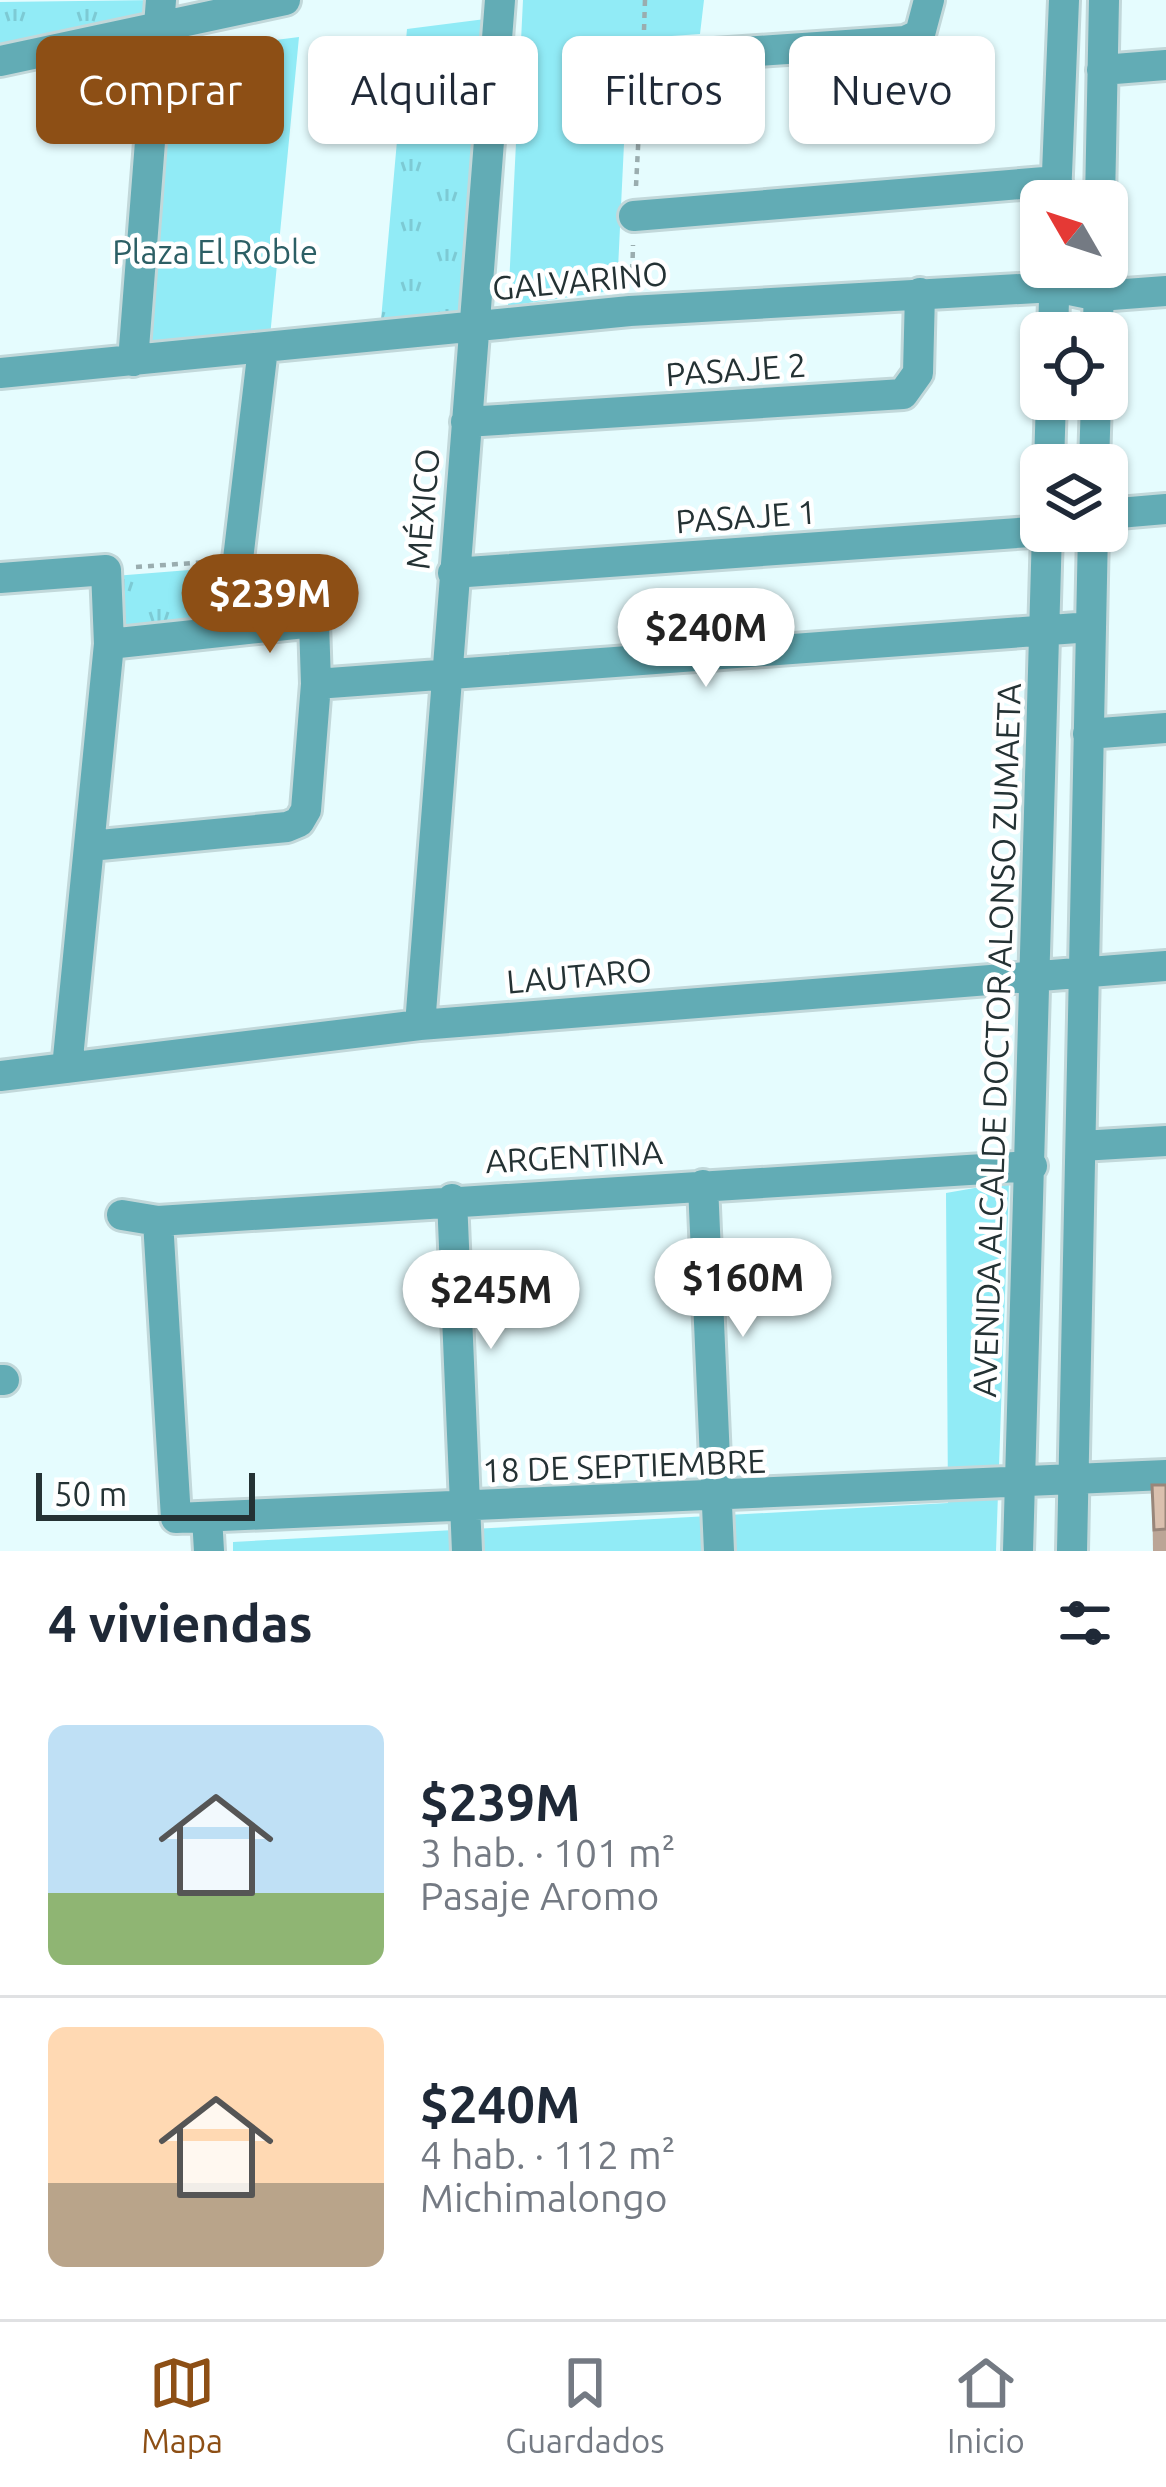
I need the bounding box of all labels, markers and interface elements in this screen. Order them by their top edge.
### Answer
chip: Comprar [36,36,284,144]
chip: Alquilar [308,36,538,144]
chip: Filtros [562,36,765,144]
chip: Nuevo [789,36,995,144]
north arrow [1020,180,1128,288]
map controls [1020,180,1128,552]
park label: Plaza El Roble [112,233,318,270]
street label: GALVARINO [491,254,669,306]
button: locate [1020,312,1128,420]
street label: PASAJE 2 [664,346,808,392]
button: layers [1020,444,1128,552]
street label: MÉXICO [396,447,446,571]
street label: PASAJE 1 [674,493,818,539]
pin: $239M [186,554,354,656]
text: $239M [209,571,331,614]
pin: $240M [622,588,790,690]
text: $240M [645,605,767,648]
street label: AVENIDA ALCALDE DOCTOR ALONSO ZUMAETA [965,682,1027,1398]
street label: LAUTARO [505,950,653,1000]
street label: ARGENTINA [484,1133,664,1179]
pin: $160M [659,1238,827,1340]
pin: $245M [407,1250,575,1352]
text: $160M [682,1255,804,1298]
text: $245M [430,1267,552,1310]
street label: 18 DE SEPTIEMBRE [482,1442,766,1488]
scale bar [36,1467,255,1520]
text: 50 m [54,1475,127,1512]
icon: filters [1052,1590,1118,1656]
text: 4 viviendas [48,1594,313,1652]
icon: home [144,1773,288,1917]
text: $239M [420,1773,580,1831]
text: 3 hab. · 101 m² [420,1831,676,1874]
text: Pasaje Aromo [420,1874,659,1917]
icon: home [144,2075,288,2219]
text: $240M [420,2075,580,2133]
text: 4 hab. · 112 m² [420,2133,676,2176]
text: Michimalongo [420,2176,668,2219]
tab: Mapa [141,2350,223,2459]
tab: Guardados [505,2350,665,2459]
tab: Inicio [947,2350,1025,2459]

